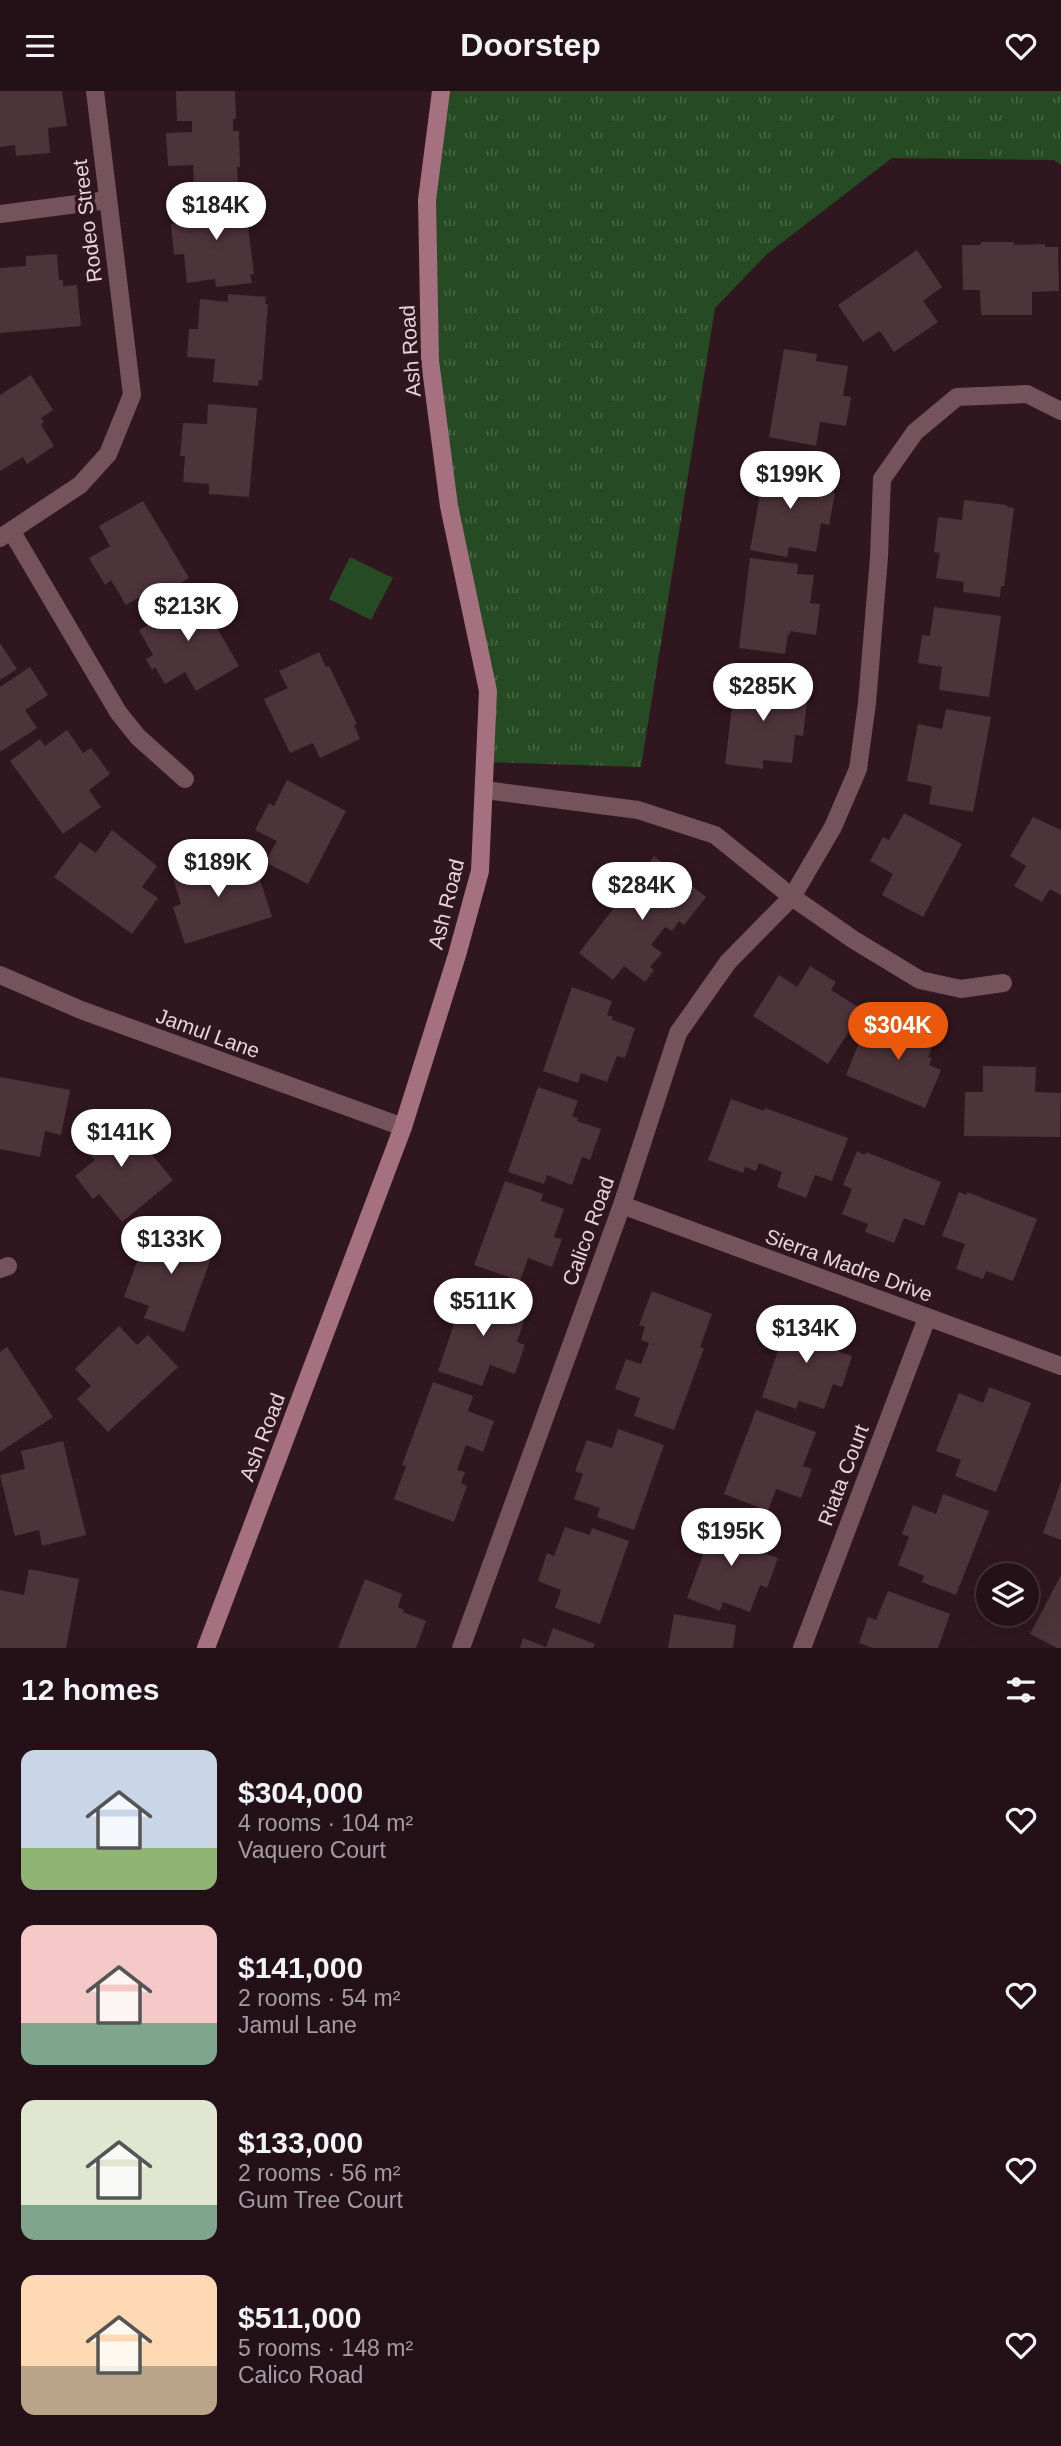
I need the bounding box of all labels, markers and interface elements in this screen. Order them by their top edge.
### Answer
icon: menu [21,27,59,65]
text: Doorstep [460,27,601,63]
icon: heart [1002,27,1040,65]
street label: Rodeo Street [68,158,106,284]
pin: $184K [167,183,265,242]
text: $184K [182,192,250,218]
street label: Ash Road [395,304,425,398]
pin: $199K [741,451,839,511]
text: $199K [756,461,824,487]
pin: $213K [139,583,237,643]
text: $213K [154,593,222,619]
pin: $285K [714,663,812,723]
text: $285K [729,673,797,699]
pin: $189K [169,839,267,899]
text: $189K [184,849,252,875]
street label: Ash Road [424,856,468,952]
pin: $284K [593,863,691,922]
text: $284K [608,872,676,898]
pin: $304K [849,1003,947,1062]
street label: Jamul Lane [153,1004,263,1062]
text: $304K [864,1012,932,1038]
pin: $141K [72,1109,170,1169]
text: $141K [87,1119,155,1145]
street label: Calico Road [558,1173,618,1289]
pin: $133K [122,1217,220,1276]
street label: Sierra Madre Drive [762,1224,936,1306]
text: $133K [137,1226,205,1252]
pin: $511K [434,1279,532,1338]
text: $511K [450,1288,516,1314]
pin: $134K [757,1305,855,1365]
text: $134K [772,1315,840,1341]
street label: Ash Road [235,1390,289,1484]
street label: Riata Court [813,1421,873,1529]
pin: $195K [682,1509,780,1568]
text: $195K [697,1518,765,1544]
map controls [976,1563,1039,1626]
button: layers [976,1563,1039,1626]
icon: filters [1002,1671,1040,1709]
text: 12 homes [21,1673,159,1706]
text: $304,000 [238,1776,363,1809]
icon: home [77,1778,161,1862]
icon: heart [1002,1801,1040,1839]
text: 4 rooms · 104 m² [238,1810,413,1836]
text: Vaquero Court [238,1837,386,1863]
text: $141,000 [238,1951,363,1984]
icon: home [77,1953,161,2037]
icon: heart [1002,1976,1040,2014]
text: 2 rooms · 54 m² [238,1985,400,2011]
text: Jamul Lane [238,2012,357,2038]
text: $133,000 [238,2126,363,2159]
icon: home [77,2128,161,2212]
icon: heart [1002,2151,1040,2189]
text: 2 rooms · 56 m² [238,2160,400,2186]
text: Gum Tree Court [238,2187,403,2213]
text: $511,000 [238,2301,361,2334]
icon: home [77,2303,161,2387]
icon: heart [1002,2326,1040,2364]
text: 5 rooms · 148 m² [238,2335,413,2361]
text: Calico Road [238,2362,363,2388]

